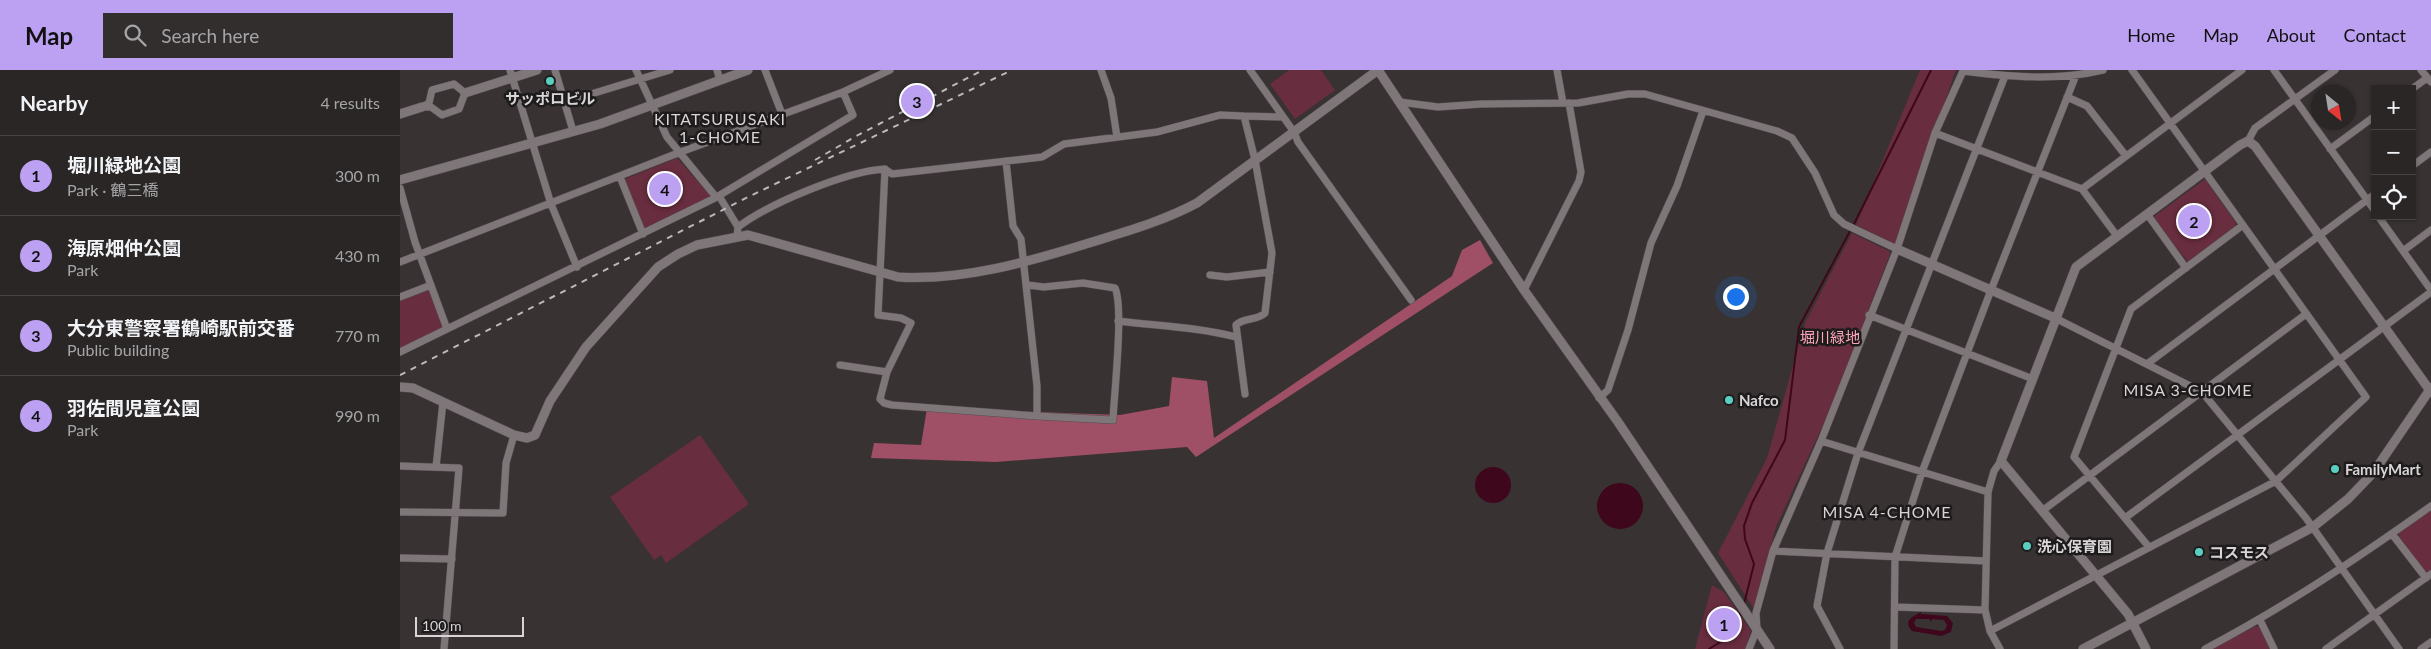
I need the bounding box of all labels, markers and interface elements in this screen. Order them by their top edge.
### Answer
search box [103,13,453,58]
text: Map [25,21,73,50]
icon: search [121,21,149,49]
text: Search here [161,24,259,47]
text: Home [2127,24,2175,46]
text: Map [2203,24,2239,46]
text: About [2267,24,2316,46]
text: Contact [2344,24,2406,46]
marker: サッポロビル [544,75,556,87]
pin: 3 [901,82,933,120]
north arrow [2311,85,2356,130]
map controls [2371,85,2416,220]
button: + [2371,85,2416,130]
place label: サッポロビル [505,89,595,107]
text: Nearby [20,90,88,115]
text: 4 results [320,93,380,112]
district label: KITATSURUSAKI 1-CHOME [654,109,786,146]
button: − [2371,130,2416,175]
text: 堀川緑地公園 [67,153,181,176]
text: 1 [31,166,41,185]
text: 300 m [335,166,380,185]
pin: 4 [649,170,681,208]
button: locate [2371,175,2416,220]
text: Park · 鶴三橋 [67,180,159,199]
pin: 2 [2178,202,2210,240]
text: 海原畑仲公園 [67,236,181,259]
text: 2 [31,246,41,265]
text: 430 m [335,246,380,265]
text: Park [67,260,98,279]
your location [1723,284,1749,310]
text: 大分東警察署鶴崎駅前交番 [67,316,295,339]
text: 3 [31,326,41,345]
text: 770 m [335,326,380,345]
park label: 堀川緑地 [1800,328,1860,346]
text: Public building [67,340,169,359]
district label: MISA 3-CHOME [2123,380,2253,399]
place label: Nafco [1739,391,1779,409]
marker: Nafco [1723,394,1735,406]
text: 羽佐間児童公園 [67,396,200,419]
text: 4 [31,406,41,425]
text: 990 m [335,406,380,425]
text: Park [67,420,98,439]
place label: FamilyMart [2345,460,2421,478]
marker: FamilyMart [2329,463,2341,475]
district label: MISA 4-CHOME [1822,502,1952,521]
place label: 洗心保育園 [2037,537,2112,555]
marker: 洗心保育園 [2021,540,2033,552]
place label: コスモス [2209,543,2269,561]
marker: コスモス [2193,546,2205,558]
pin: 1 [1708,605,1740,643]
scale bar [415,614,524,637]
text: 100 m [422,617,461,634]

